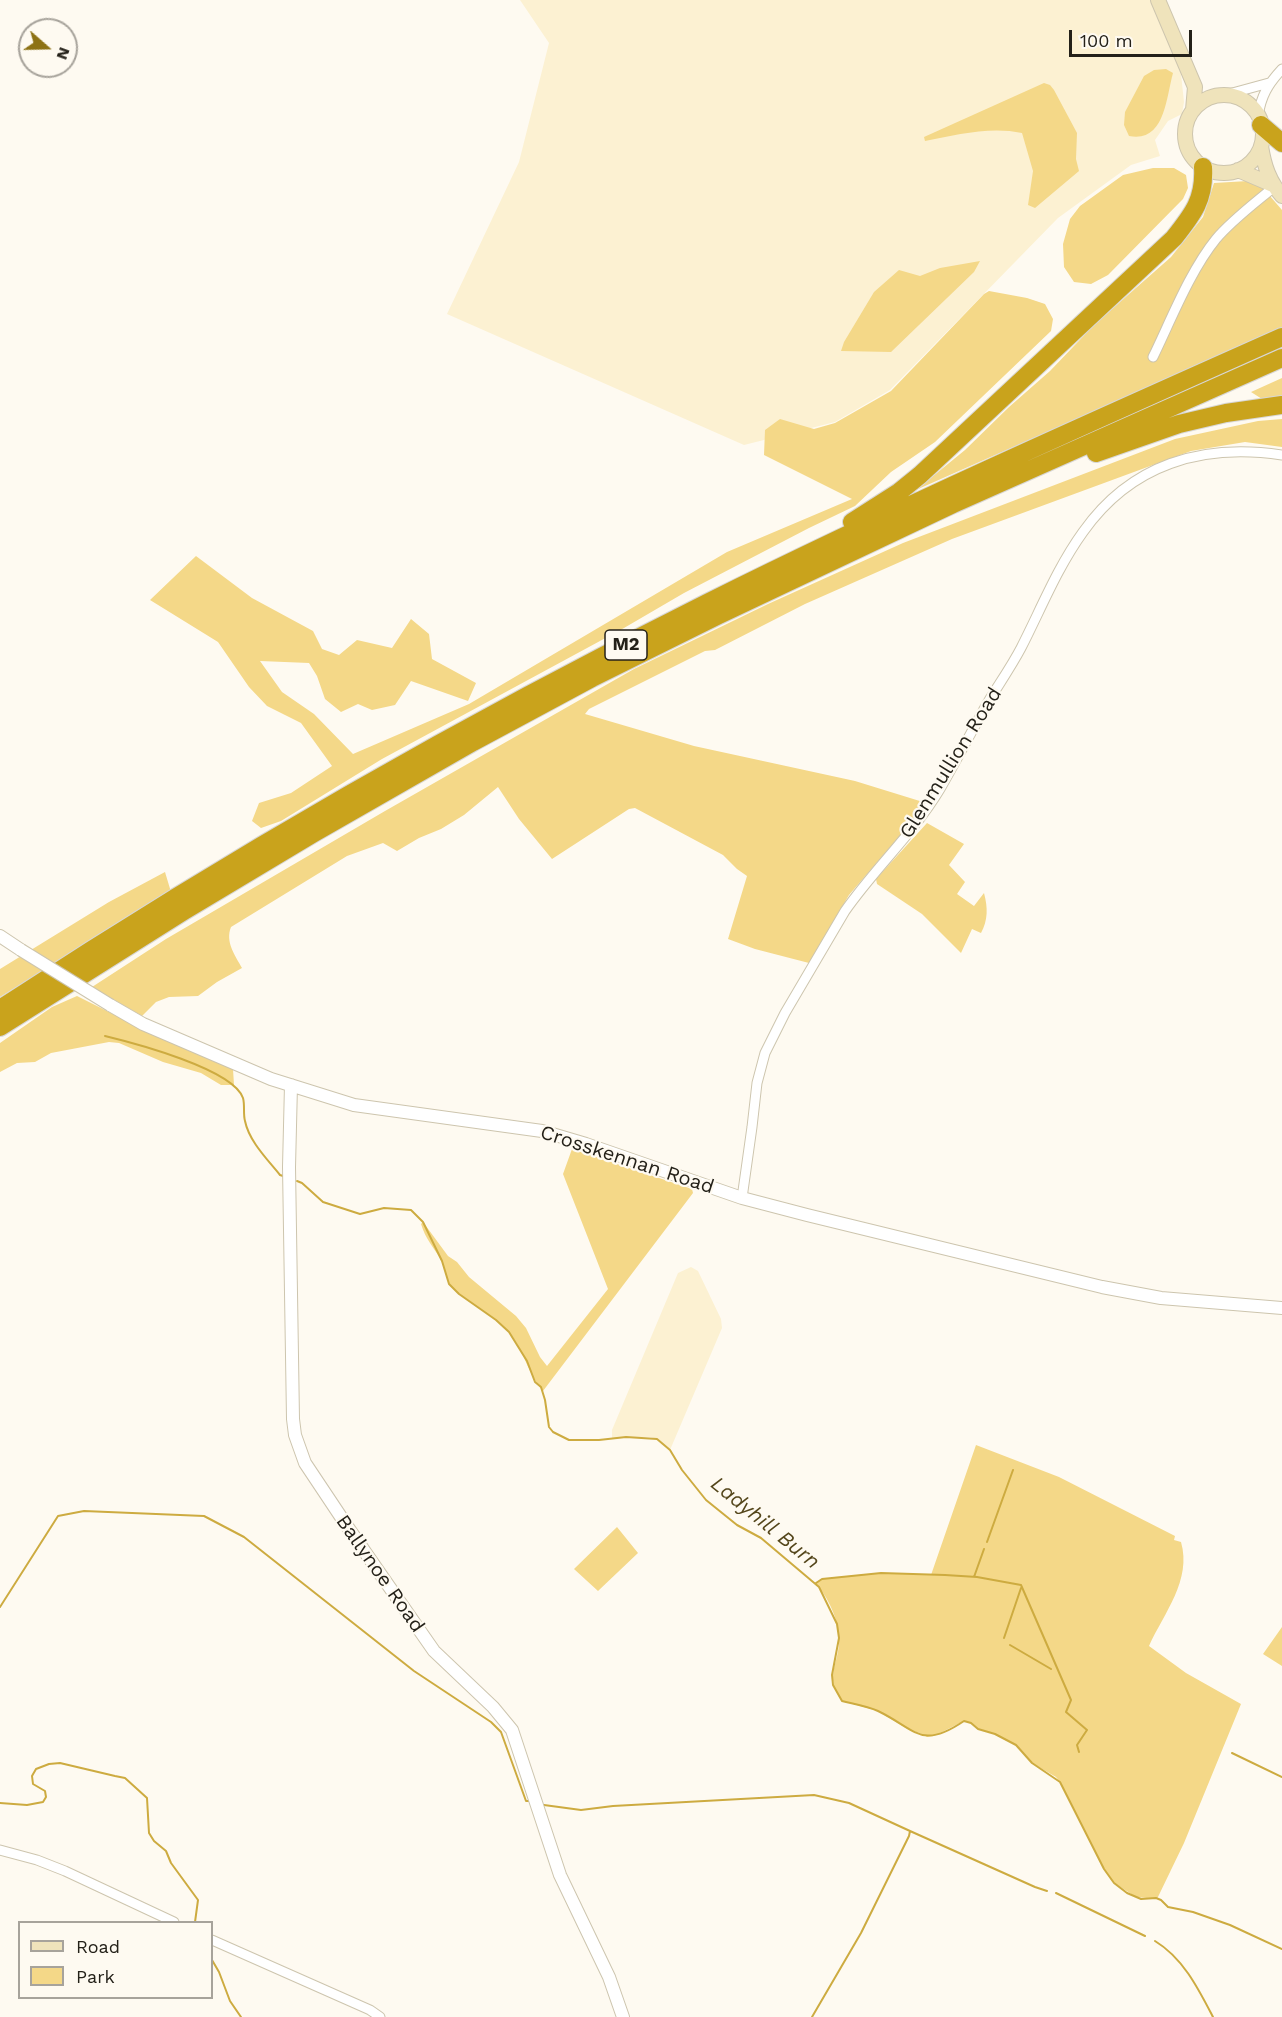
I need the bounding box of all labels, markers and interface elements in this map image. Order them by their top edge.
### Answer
north arrow [18,18,78,78]
scale bar [1072,18,1195,56]
text: 100 m [1080,30,1133,51]
text: N [53,45,74,62]
road number: M2 [605,630,647,660]
street label: Glenmullion Road [895,683,1007,843]
street label: Crosskennan Road [537,1121,717,1199]
water label: Ladyhill Burn [705,1471,825,1575]
street label: Ballynoe Road [331,1511,429,1637]
legend [18,1921,213,1999]
text: Road [76,1936,120,1957]
text: Park [76,1966,115,1987]

